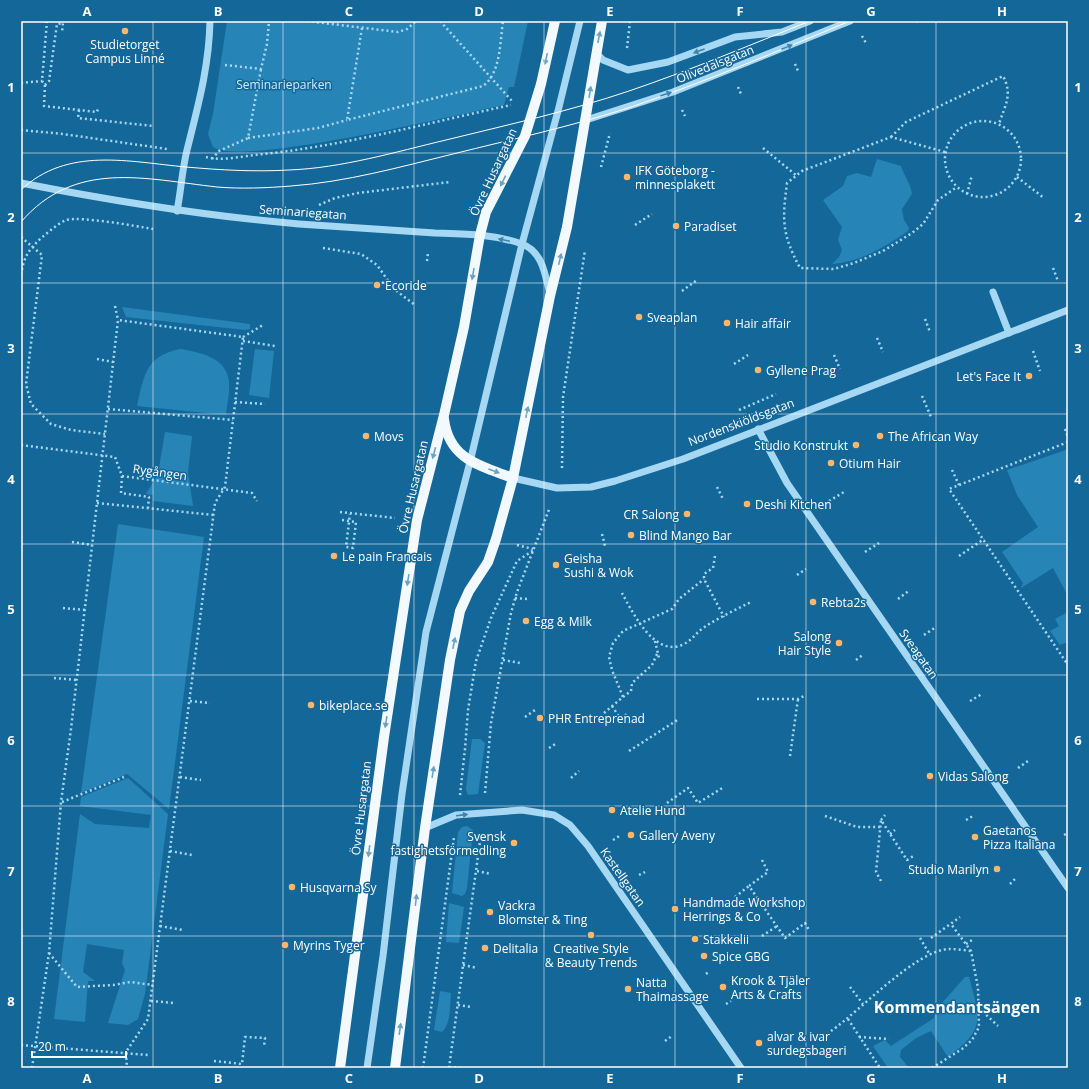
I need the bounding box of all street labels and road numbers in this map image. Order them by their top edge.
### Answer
street label: Olivedalsgatan [674,41,756,87]
street label: Övre Husargatan [465,125,521,219]
street label: Seminariegatan [259,200,347,224]
street label: Nordenskiöldsgatan [685,394,797,450]
street label: Övre Husargatan [394,439,432,535]
street label: Rygången [132,460,188,484]
street label: Sveagatan [896,626,942,682]
street label: Övre Husargatan [347,760,375,856]
street label: Kastellgatan [596,844,650,910]

